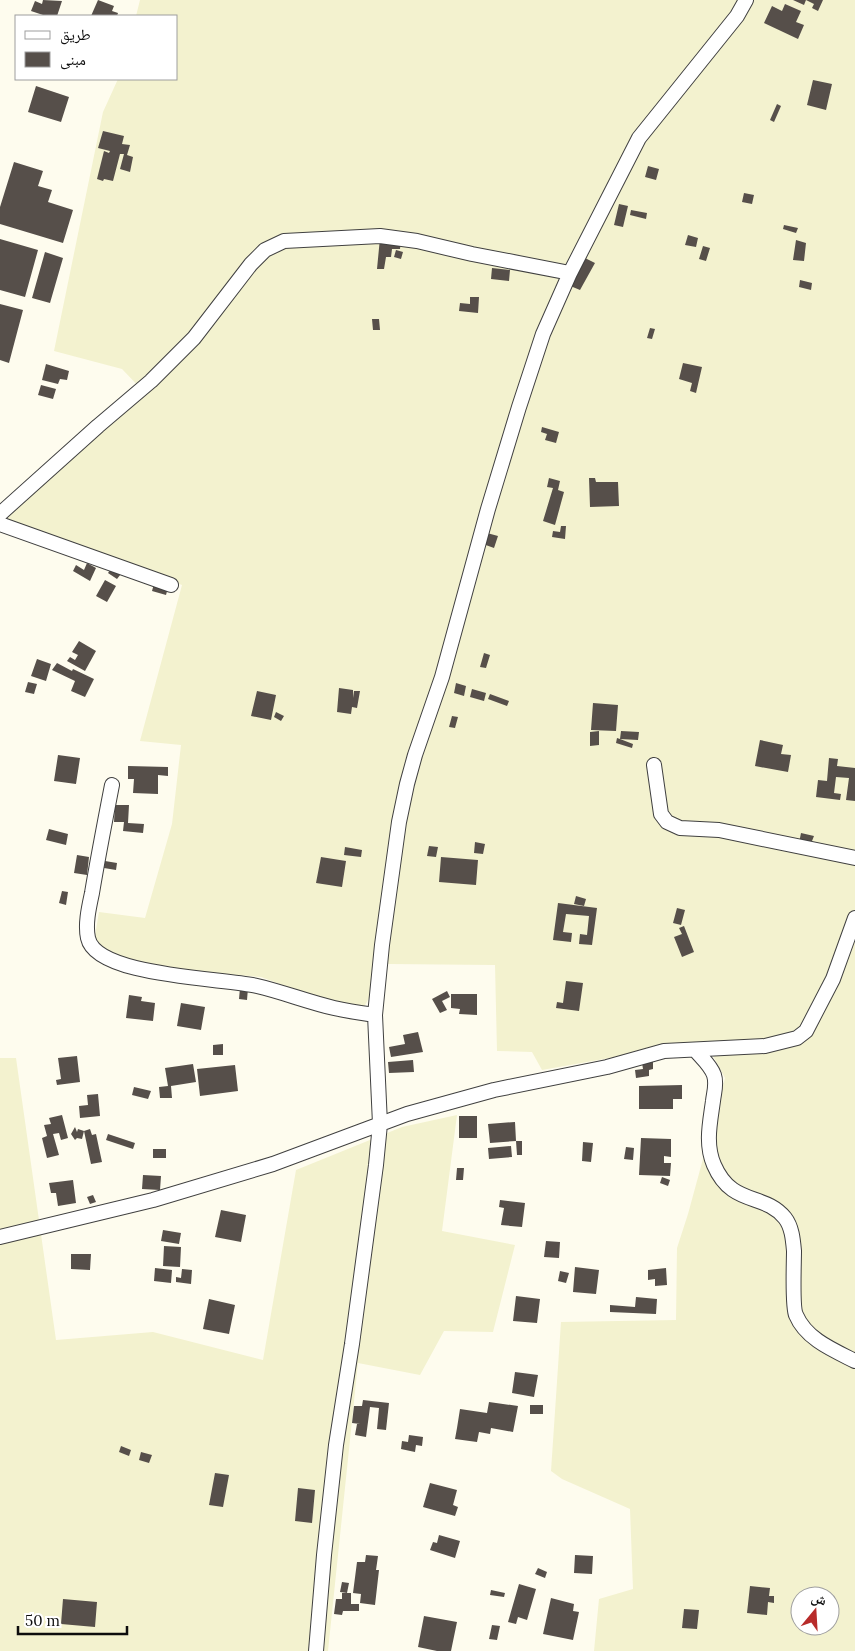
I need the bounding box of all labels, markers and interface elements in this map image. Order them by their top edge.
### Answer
legend [15,15,178,80]
text: طريق [60,25,91,45]
text: مبنى [60,50,86,70]
north arrow [790,1586,840,1636]
text: ش [809,1588,829,1610]
scale bar [18,1604,126,1636]
text: 50 m [25,1611,60,1630]

